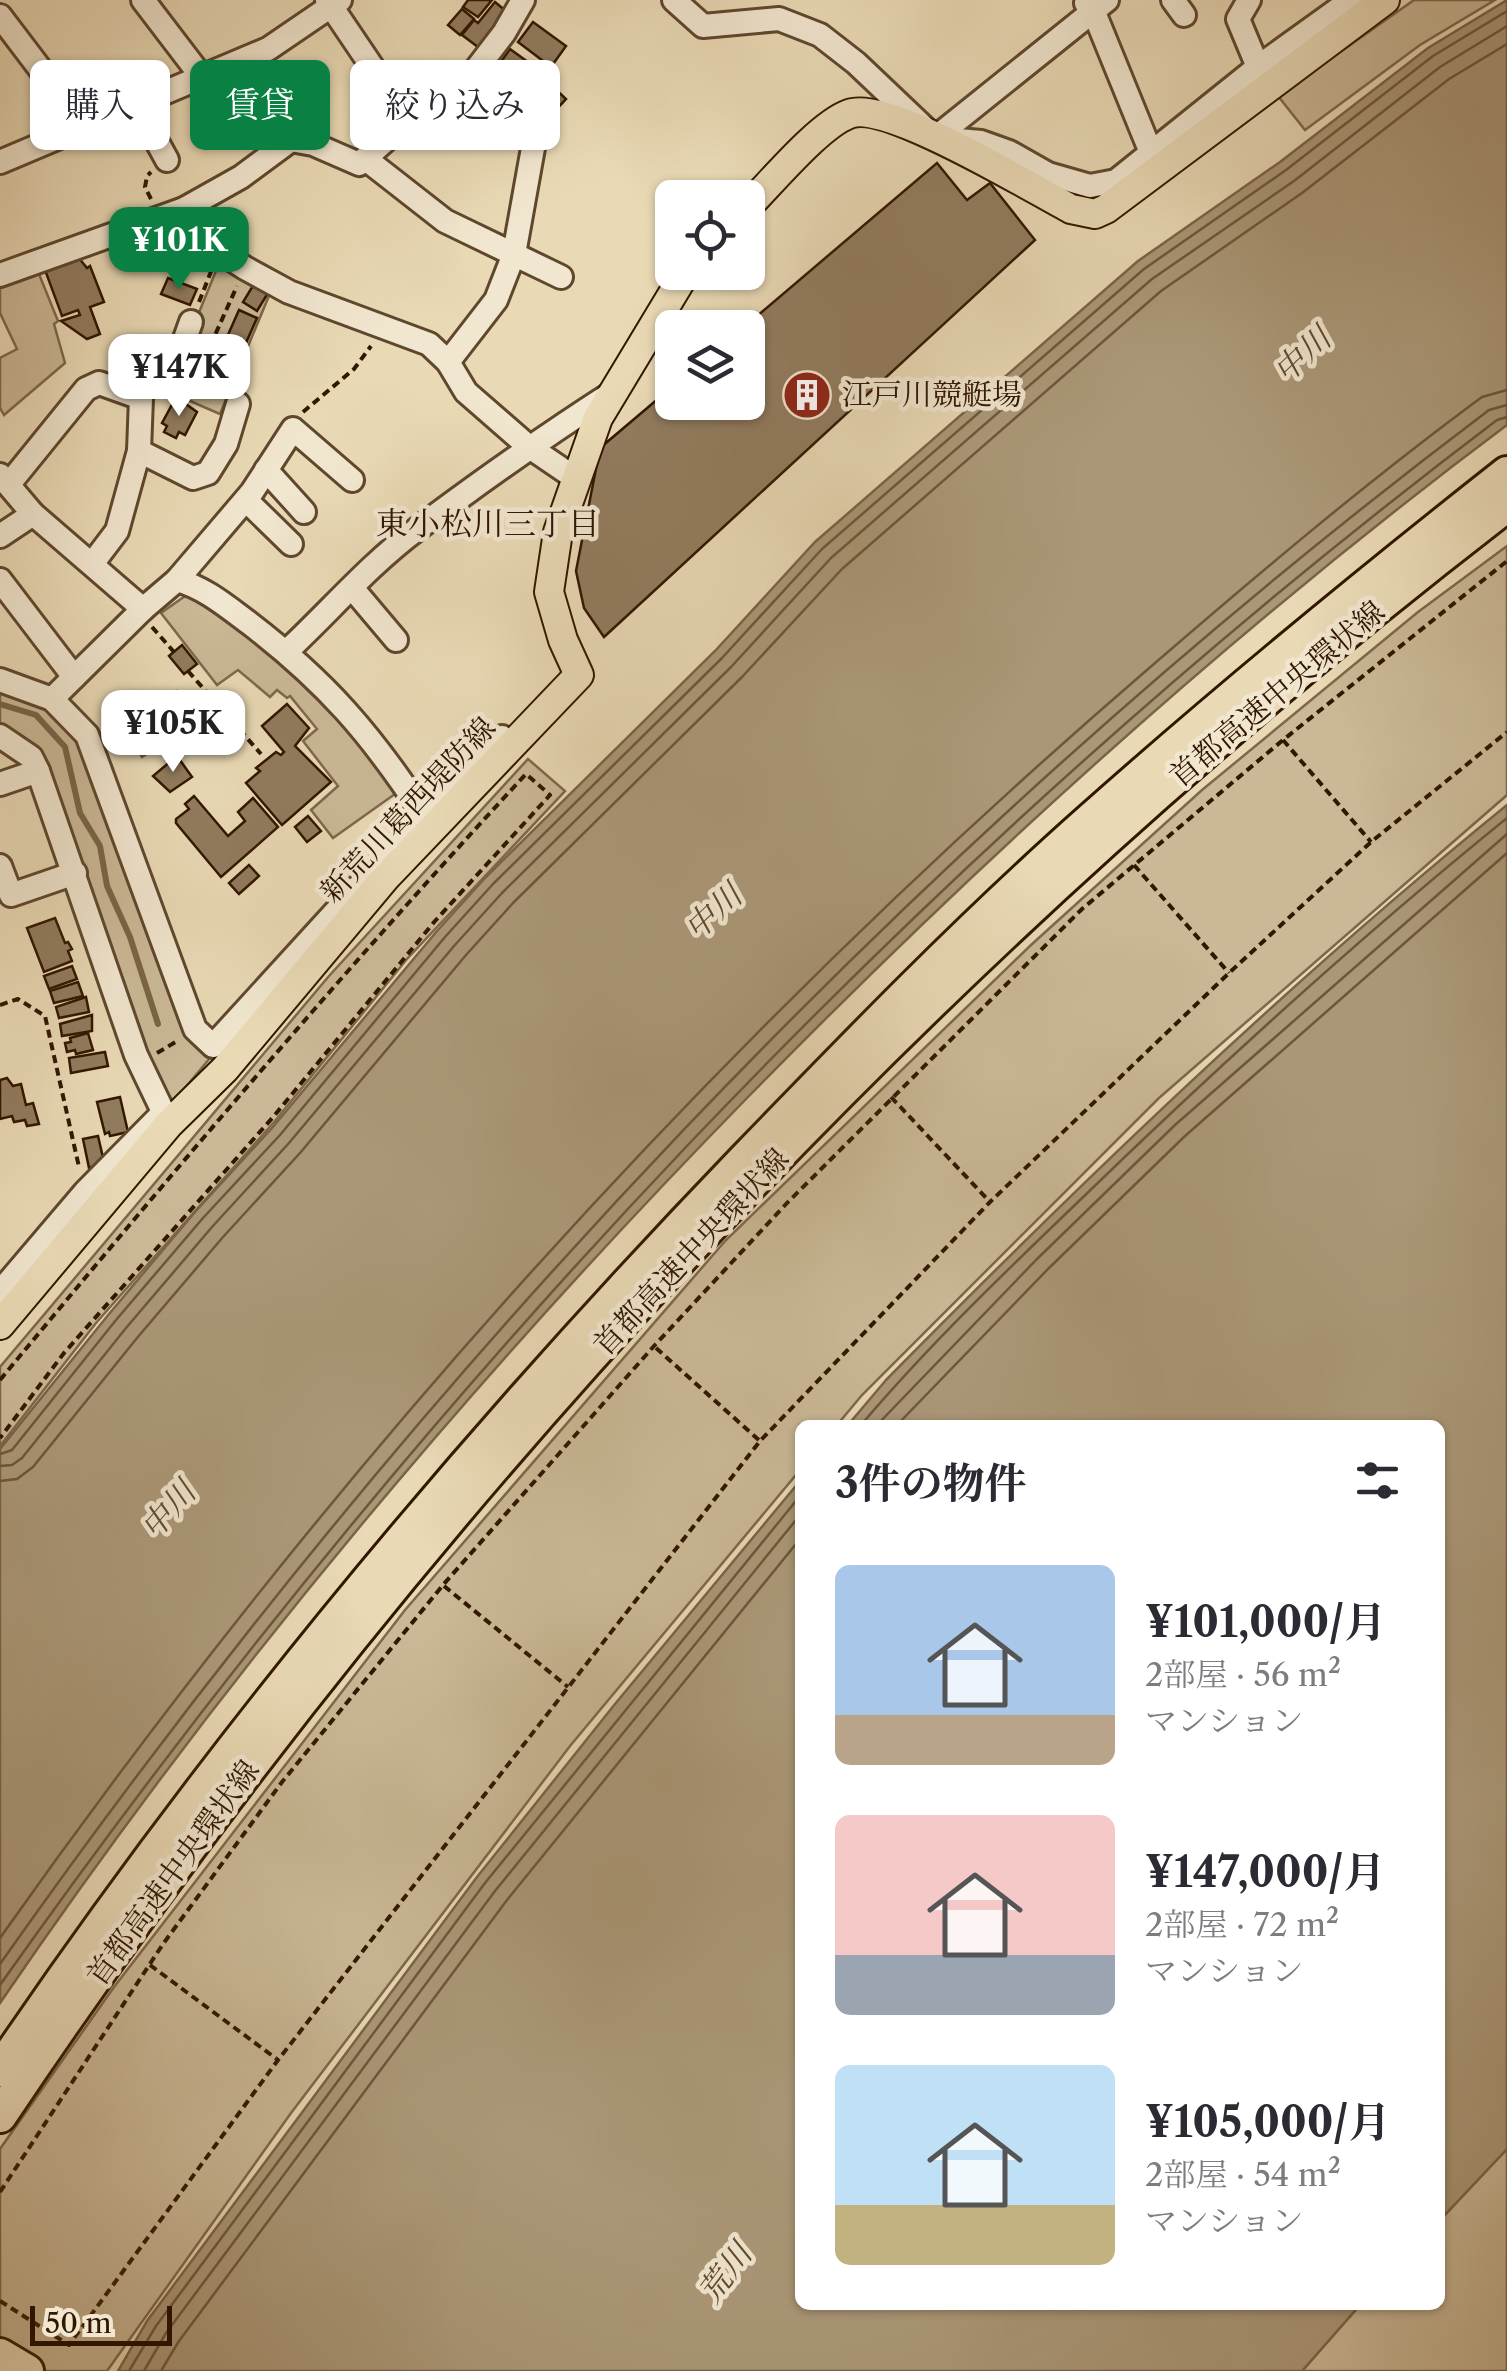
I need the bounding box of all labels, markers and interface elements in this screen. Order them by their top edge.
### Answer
chip: 購入 [30,60,170,150]
chip: 賃貸 [190,60,330,150]
chip: 絞り込み [350,60,560,150]
map controls [655,180,765,420]
button: locate [655,180,765,290]
pin: ¥101K [109,207,249,292]
text: ¥101K [131,220,227,259]
button: layers [655,310,765,420]
water label: 中川 [1265,317,1341,391]
pin: ¥147K [109,334,249,419]
text: ¥147K [130,347,228,386]
building icon: 江戸川競艇場 [781,369,833,421]
place label: 江戸川競艇場 [842,376,1022,413]
district label: 東小松川三丁目 [376,504,600,543]
street label: 首都高速中央環状線 [1161,593,1392,795]
pin: ¥105K [103,690,243,775]
text: ¥105K [123,703,223,742]
street label: 新荒川葛西堤防線 [312,709,503,910]
water label: 中川 [676,874,752,948]
street label: 首都高速中央環状線 [585,1140,796,1363]
icon: filters [1350,1453,1405,1508]
text: 3件の物件 [835,1457,1027,1509]
water label: 中川 [132,1470,205,1547]
text: ¥101,000/月 [1145,1596,1386,1648]
icon: home [915,1605,1035,1725]
text: 2部屋 · 56 m² [1145,1655,1341,1694]
text: マンション [1145,1701,1304,1740]
street label: 首都高速中央環状線 [78,1753,267,1993]
text: ¥147,000/月 [1145,1846,1386,1898]
icon: home [915,1855,1035,1975]
text: 2部屋 · 72 m² [1145,1905,1339,1944]
text: マンション [1145,1951,1304,1990]
text: ¥105,000/月 [1145,2096,1391,2148]
icon: home [915,2105,1035,2225]
text: 2部屋 · 54 m² [1145,2155,1341,2194]
text: マンション [1145,2201,1304,2240]
water label: 荒川 [690,2233,761,2310]
scale bar [30,2301,172,2346]
text: 50 m [45,2306,112,2340]

